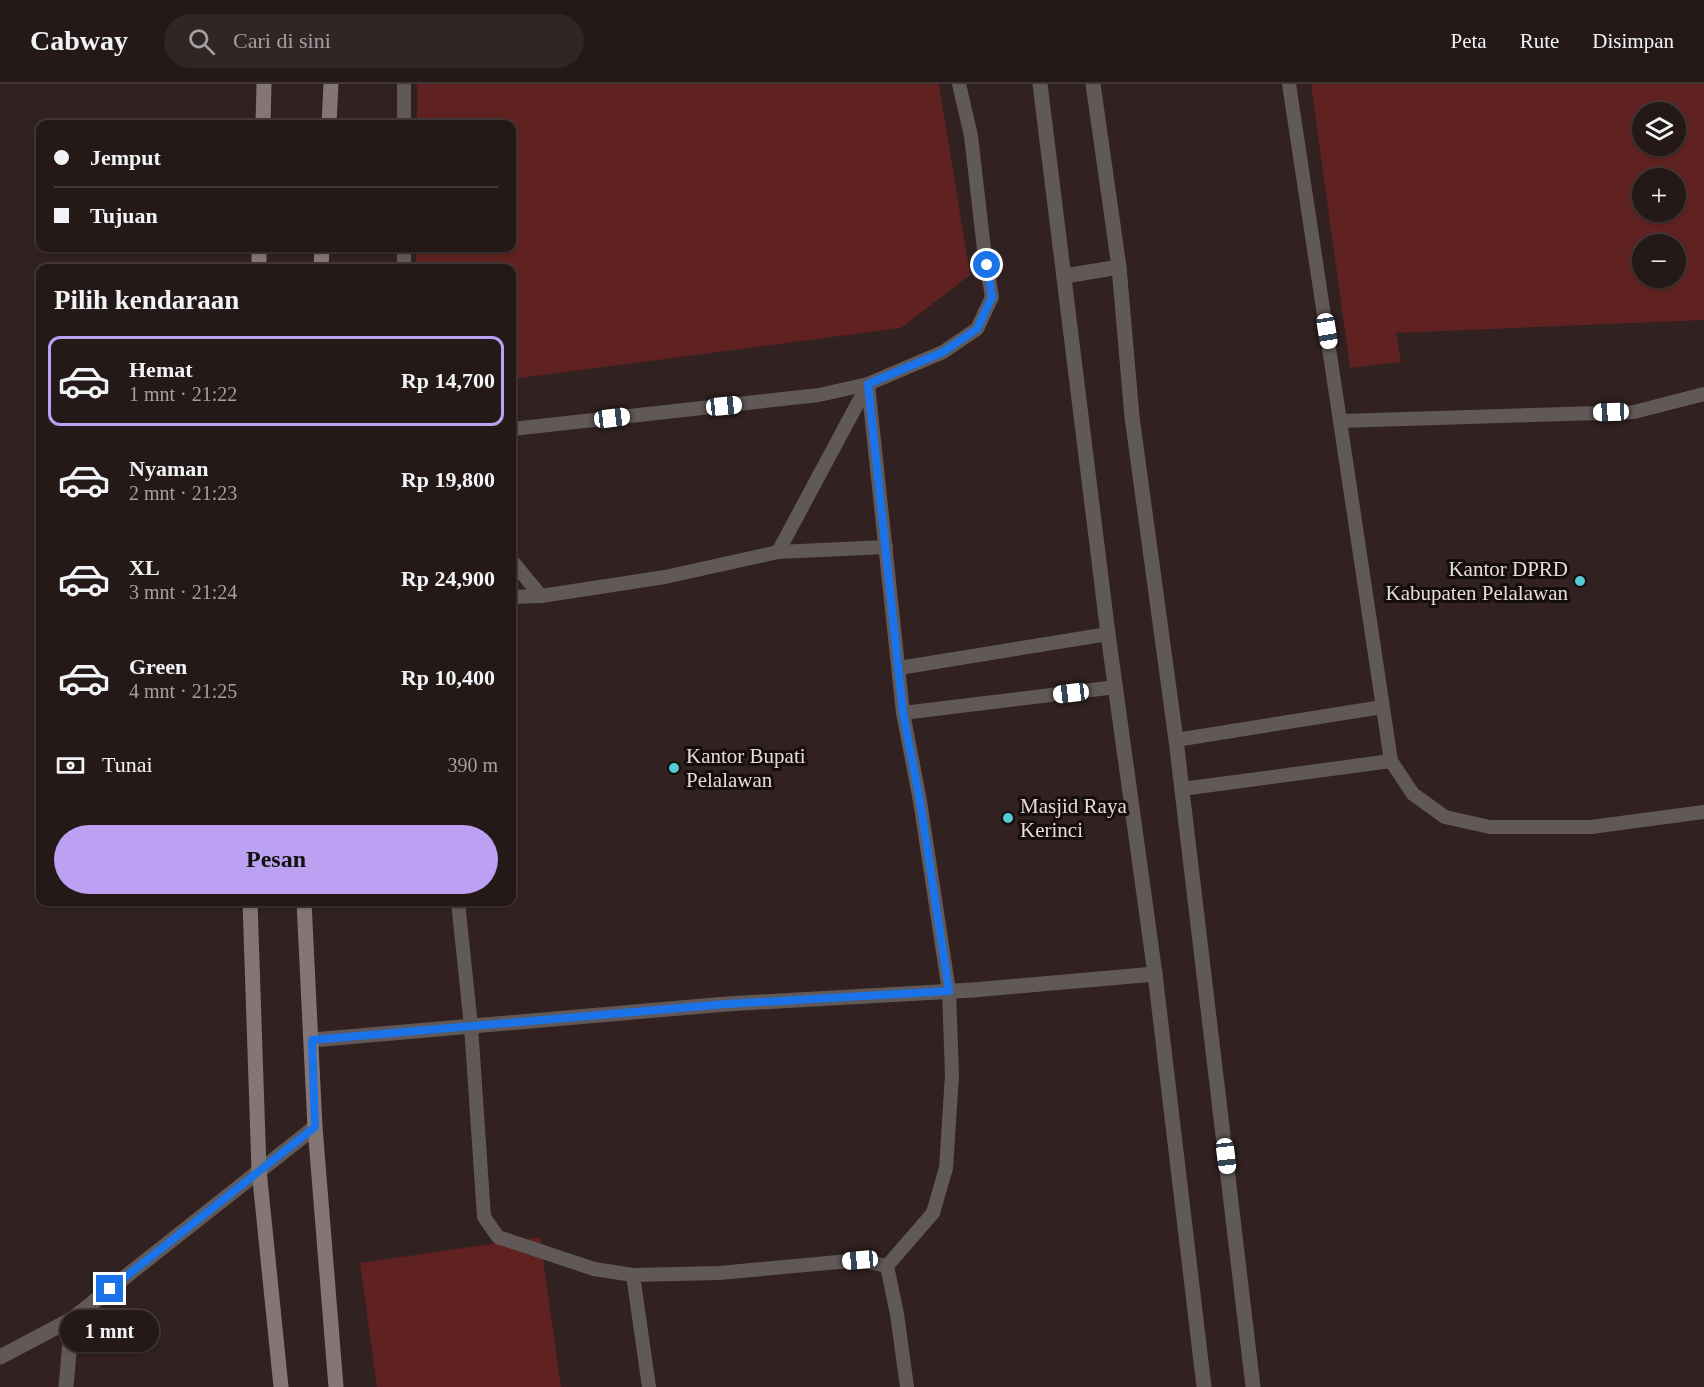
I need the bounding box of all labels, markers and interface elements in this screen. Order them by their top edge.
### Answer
search box [164,14,584,68]
text: Cabway [30,25,128,56]
icon: search [185,25,218,58]
text: Cari di sini [233,28,331,53]
text: Peta [1451,29,1487,53]
text: Rute [1520,29,1559,53]
text: Disimpan [1592,29,1674,53]
map controls [1632,102,1686,288]
button: layers [1632,102,1686,156]
text: Jemput [90,145,161,170]
button: + [1632,168,1686,222]
text: Tujuan [90,203,158,228]
button: − [1632,234,1686,288]
route start [973,251,1000,278]
text: Pilih kendaraan [54,285,239,315]
car [1315,312,1339,350]
icon: car [57,354,111,408]
text: Hemat [129,357,193,382]
text: Rp 14,700 [401,368,495,393]
text: 1 mnt · 21:22 [129,383,237,405]
car [705,395,743,417]
car [1593,402,1629,422]
car [593,407,631,429]
icon: car [57,453,111,507]
text: Nyaman [129,456,208,481]
text: Rp 19,800 [401,467,495,492]
text: 2 mnt · 21:23 [129,482,237,504]
icon: car [57,552,111,606]
text: XL [129,555,160,580]
place label: Kantor DPRD Kabupaten Pelalawan [1385,557,1568,605]
text: Rp 24,900 [401,566,495,591]
marker: Kantor DPRD Kabupaten Pelalawan [1573,574,1587,588]
text: 3 mnt · 21:24 [129,581,237,603]
icon: car [57,651,111,705]
text: Green [129,654,187,679]
text: Rp 10,400 [401,665,495,690]
text: 4 mnt · 21:25 [129,680,237,702]
car [1052,682,1090,704]
place label: Kantor Bupati Pelalawan [686,744,806,792]
icon: cash [54,749,87,782]
text: Tunai [102,752,153,777]
text: 390 m [447,754,498,776]
marker: Kantor Bupati Pelalawan [667,761,681,775]
place label: Masjid Raya Kerinci [1020,794,1127,842]
marker: Masjid Raya Kerinci [1001,811,1015,825]
button: Pesan [54,825,498,894]
car [1215,1137,1237,1175]
car [841,1249,879,1271]
route end [96,1275,123,1302]
callout: 1 mnt [60,1310,160,1352]
text: 1 mnt [85,1320,134,1342]

